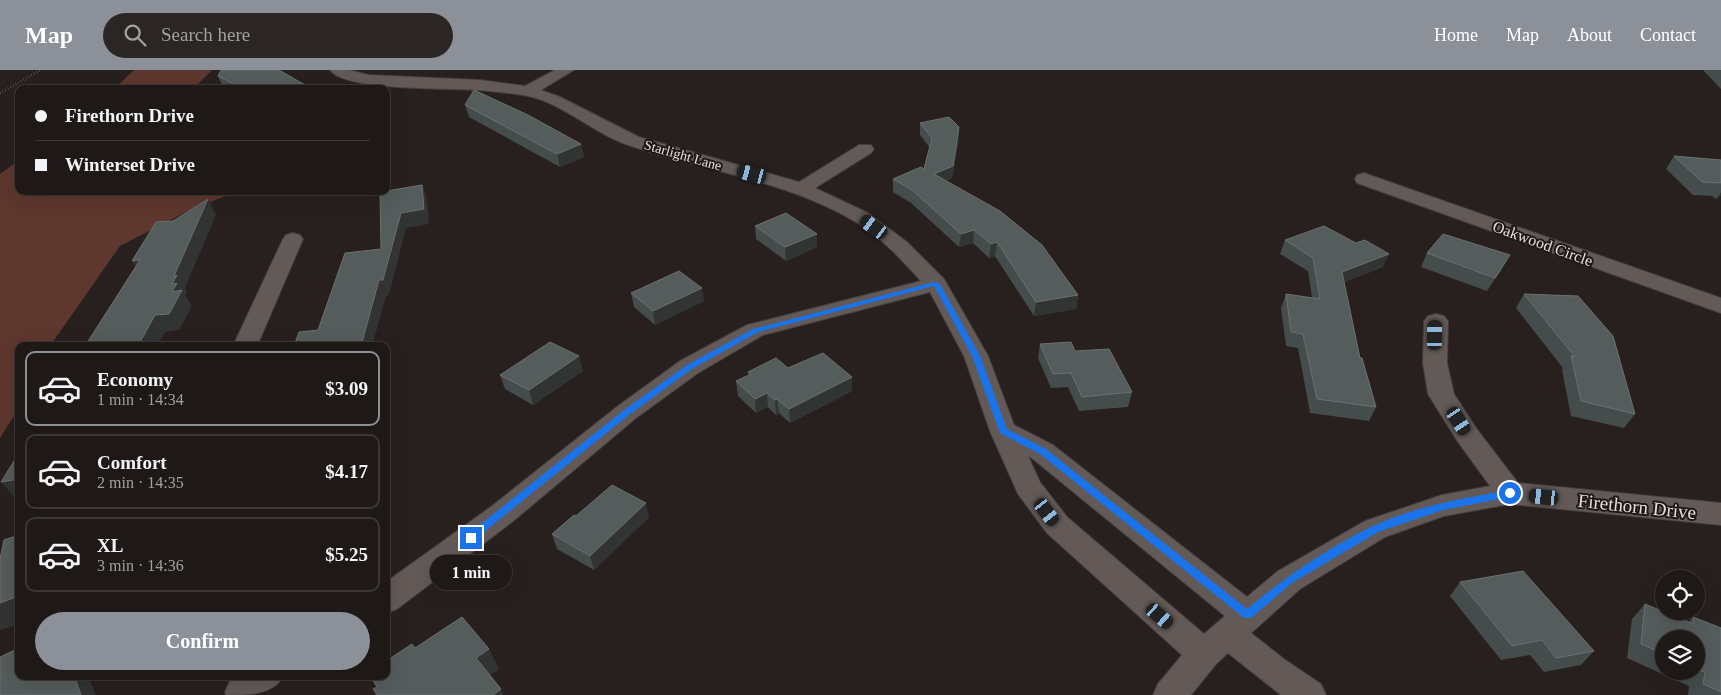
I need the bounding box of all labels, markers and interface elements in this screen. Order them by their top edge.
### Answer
search box [103,13,453,58]
icon: search [121,21,149,49]
text: Map [25,22,73,48]
text: Search here [161,24,250,45]
text: Home [1434,25,1478,45]
text: Map [1506,25,1539,45]
text: About [1567,25,1612,45]
text: Contact [1640,25,1696,45]
text: Firethorn Drive [65,105,194,126]
street label: Starlight Lane [642,137,723,174]
text: Winterset Drive [65,154,195,175]
car [735,163,768,185]
car [857,212,890,242]
street label: Oakwood Circle [1490,217,1595,269]
car [1427,320,1442,350]
icon: car [37,366,82,411]
text: Economy [97,369,173,390]
text: $3.09 [325,378,368,399]
text: 1 min · 14:34 [97,391,184,408]
car [1444,404,1473,438]
icon: car [37,449,82,494]
text: Comfort [97,452,167,473]
text: $4.17 [325,461,368,482]
text: 2 min · 14:35 [97,474,184,491]
route start [1499,482,1521,504]
car [1528,488,1559,506]
street label: Firethorn Drive [1577,490,1697,523]
car [1031,496,1062,528]
route end [460,527,482,549]
icon: car [37,532,82,577]
text: XL [97,535,123,556]
text: $5.25 [325,544,368,565]
callout: 1 min [430,556,512,590]
text: 3 min · 14:36 [97,557,184,574]
text: 1 min [452,564,490,581]
map controls [1655,570,1705,680]
button: locate [1655,570,1705,620]
car [1143,600,1176,632]
button: Confirm [35,612,370,670]
button: layers [1655,630,1705,680]

